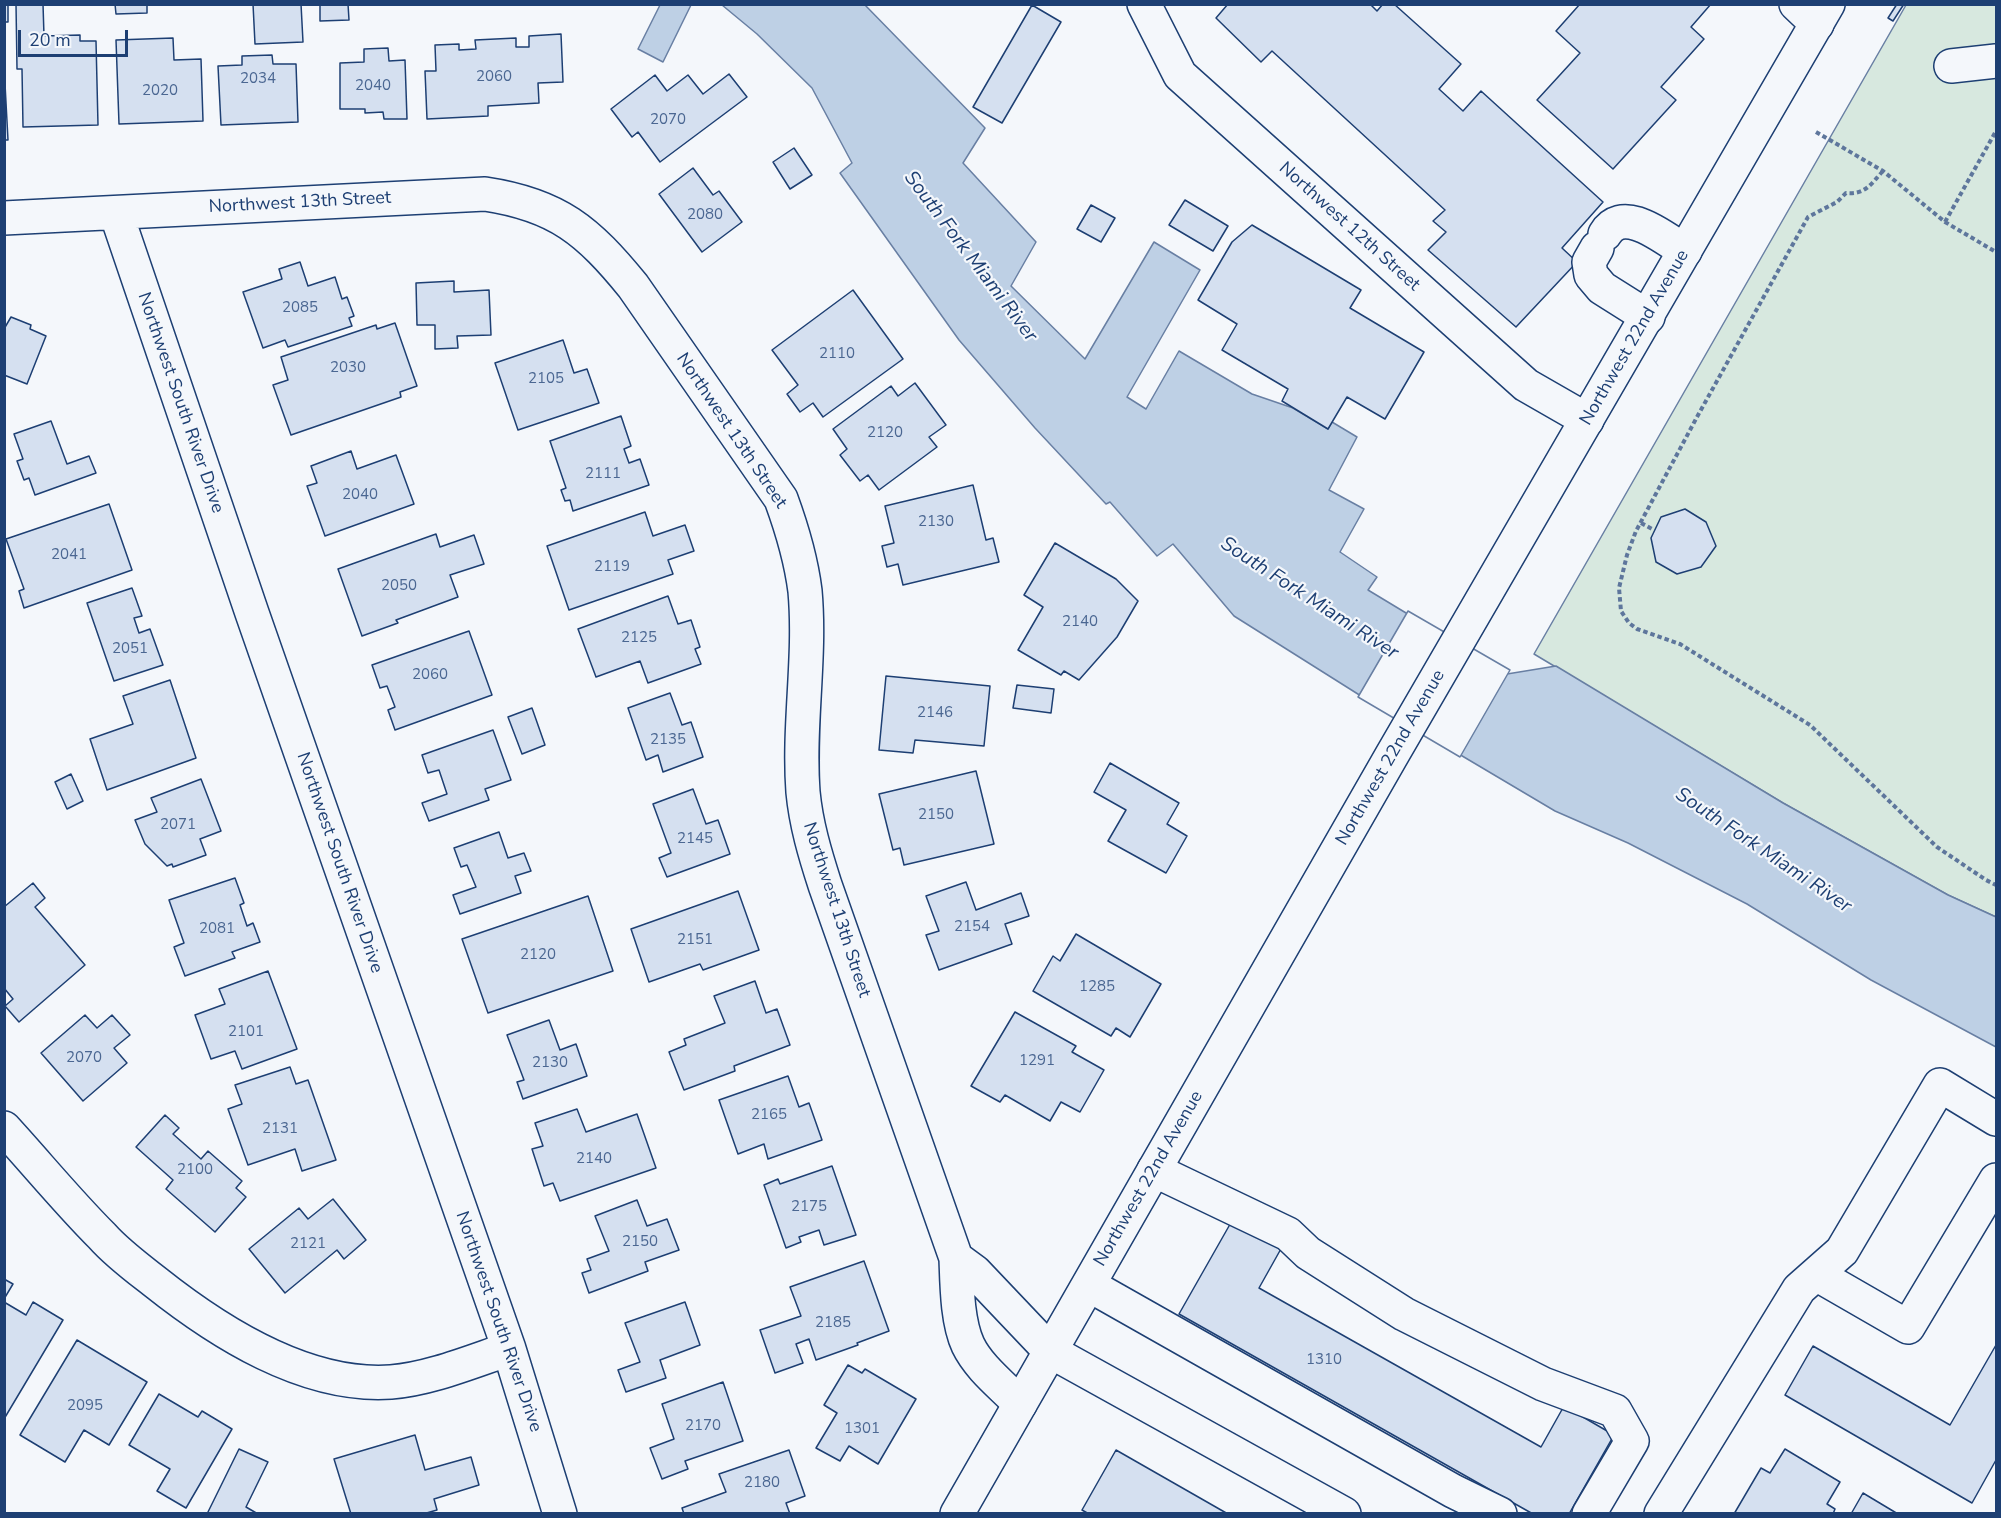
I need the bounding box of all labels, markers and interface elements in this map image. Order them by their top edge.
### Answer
scale bar [21,18,130,56]
text: 20 m [29,28,71,52]
house number: 2060 [476,68,512,86]
house number: 2034 [240,70,276,88]
house number: 2040 [355,77,391,95]
house number: 2020 [142,82,178,100]
house number: 2070 [650,111,686,129]
street label: Northwest 12th Street [1274,158,1424,296]
water label: South Fork Miami River [898,167,1042,347]
street label: Northwest 13th Street [208,187,392,219]
house number: 2080 [687,206,723,224]
street label: Northwest 22nd Avenue [1576,246,1694,430]
street label: Northwest South River Drive [132,290,228,516]
house number: 2085 [282,299,318,317]
house number: 2110 [819,345,855,363]
street label: Northwest 13th Street [671,349,791,513]
house number: 2030 [330,359,366,377]
house number: 2105 [528,370,564,388]
house number: 2120 [867,424,903,442]
house number: 2111 [585,465,621,483]
house number: 2040 [342,486,378,504]
house number: 2130 [918,513,954,531]
water label: South Fork Miami River [1216,532,1402,666]
house number: 2041 [51,546,87,564]
house number: 2119 [594,558,630,576]
house number: 2050 [381,577,417,595]
house number: 2140 [1062,613,1098,631]
house number: 2125 [621,629,657,647]
house number: 2051 [112,640,148,658]
house number: 2060 [412,666,448,684]
street label: Northwest 22nd Avenue [1332,666,1450,850]
house number: 2146 [917,704,953,722]
house number: 2135 [650,731,686,749]
street label: Northwest South River Drive [291,750,387,976]
water label: South Fork Miami River [1670,783,1856,919]
house number: 2150 [918,806,954,824]
house number: 2071 [160,816,196,834]
street label: Northwest 13th Street [798,820,874,1000]
house number: 2145 [677,830,713,848]
house number: 2154 [954,918,990,936]
house number: 2081 [199,920,235,938]
house number: 2151 [677,931,713,949]
house number: 2120 [520,946,556,964]
house number: 1285 [1079,978,1115,996]
house number: 2101 [228,1023,264,1041]
house number: 2070 [66,1049,102,1067]
house number: 1291 [1019,1052,1055,1070]
house number: 2130 [532,1054,568,1072]
street label: Northwest 22nd Avenue [1090,1087,1208,1271]
house number: 2165 [751,1106,787,1124]
house number: 2131 [262,1120,298,1138]
house number: 2140 [576,1150,612,1168]
house number: 2100 [177,1161,213,1179]
house number: 2175 [791,1198,827,1216]
street label: Northwest South River Drive [450,1209,546,1435]
house number: 2150 [622,1233,658,1251]
house number: 2121 [290,1235,326,1253]
house number: 2185 [815,1314,851,1332]
house number: 1310 [1306,1351,1342,1369]
house number: 2095 [67,1397,103,1415]
house number: 2170 [685,1417,721,1435]
house number: 1301 [844,1420,880,1438]
house number: 2180 [744,1474,780,1492]

